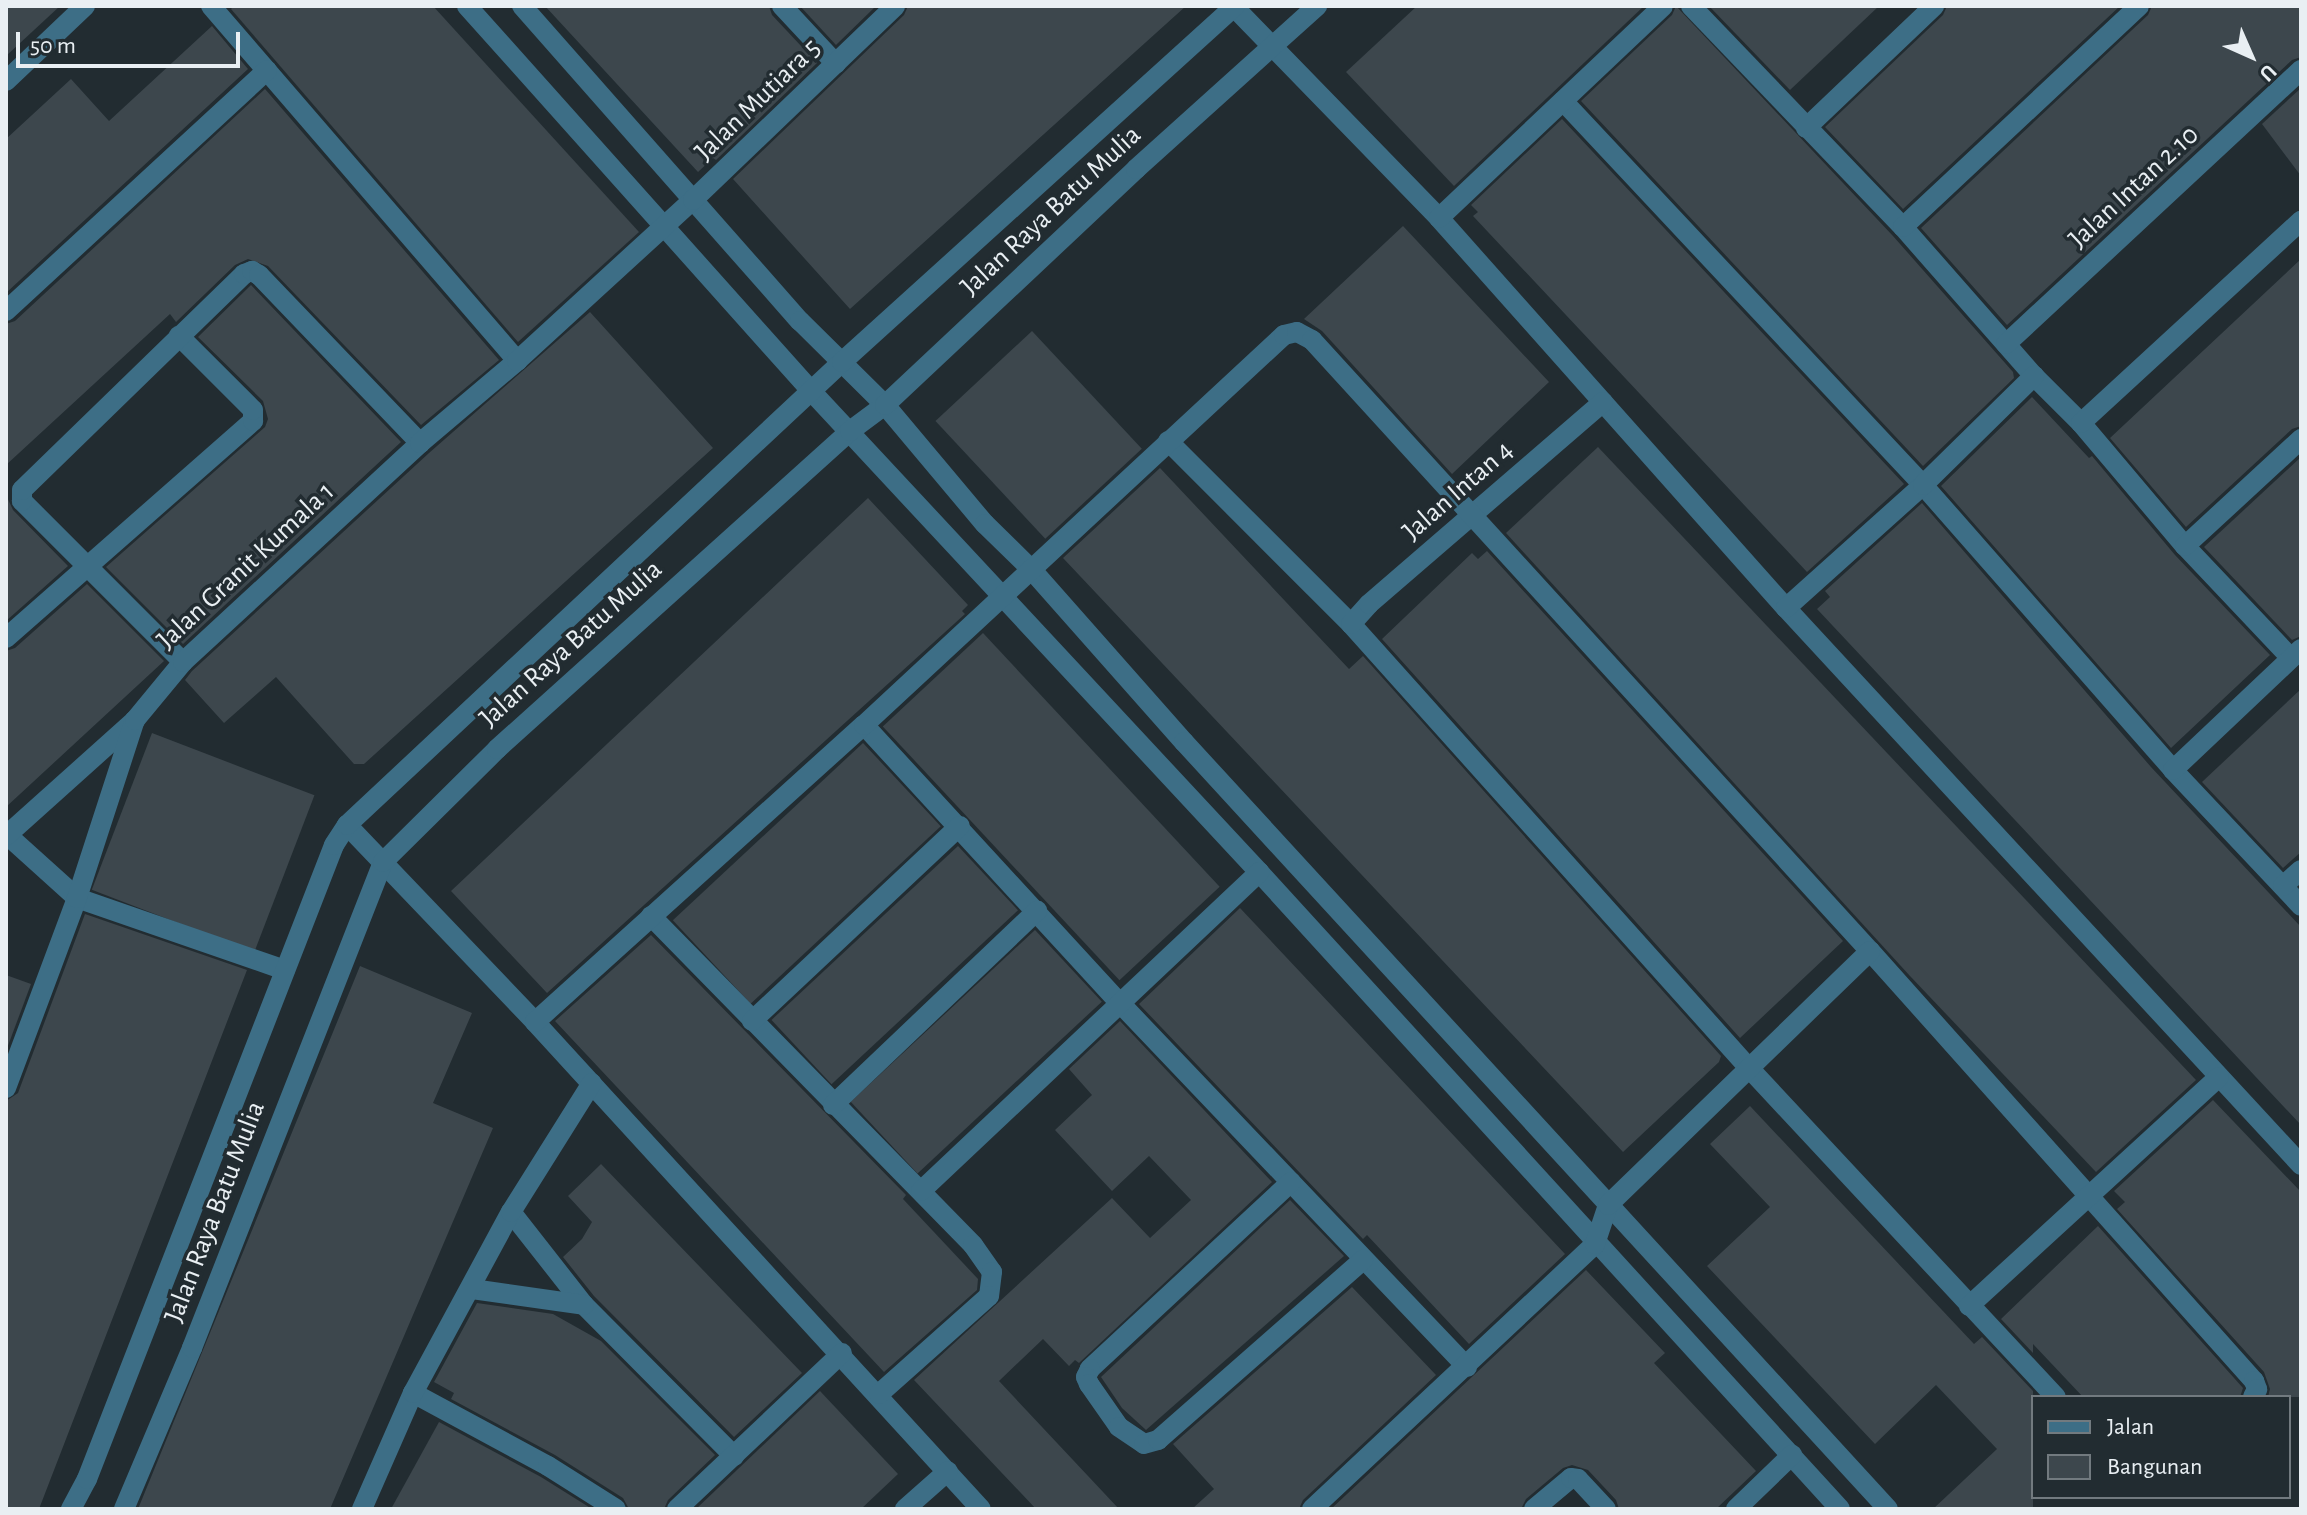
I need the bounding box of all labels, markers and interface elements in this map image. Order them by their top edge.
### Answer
scale bar [20,16,244,66]
north arrow [2211,16,2291,96]
street label: Jalan Mutiara 5 [688,32,828,168]
text: 50 m [30,34,76,58]
text: U [2255,60,2281,86]
street label: Jalan Intan 2.10 [2062,118,2206,256]
street label: Jalan Raya Batu Mulia [954,119,1148,303]
street label: Jalan Intan 4 [1396,434,1520,548]
street label: Jalan Granit Kumala 1 [150,475,342,657]
street label: Jalan Raya Batu Mulia [473,553,669,735]
street label: Jalan Raya Batu Mulia [157,1096,273,1328]
legend [2031,1395,2291,1499]
text: Jalan [2107,1415,2154,1439]
text: Bangunan [2107,1455,2202,1479]

